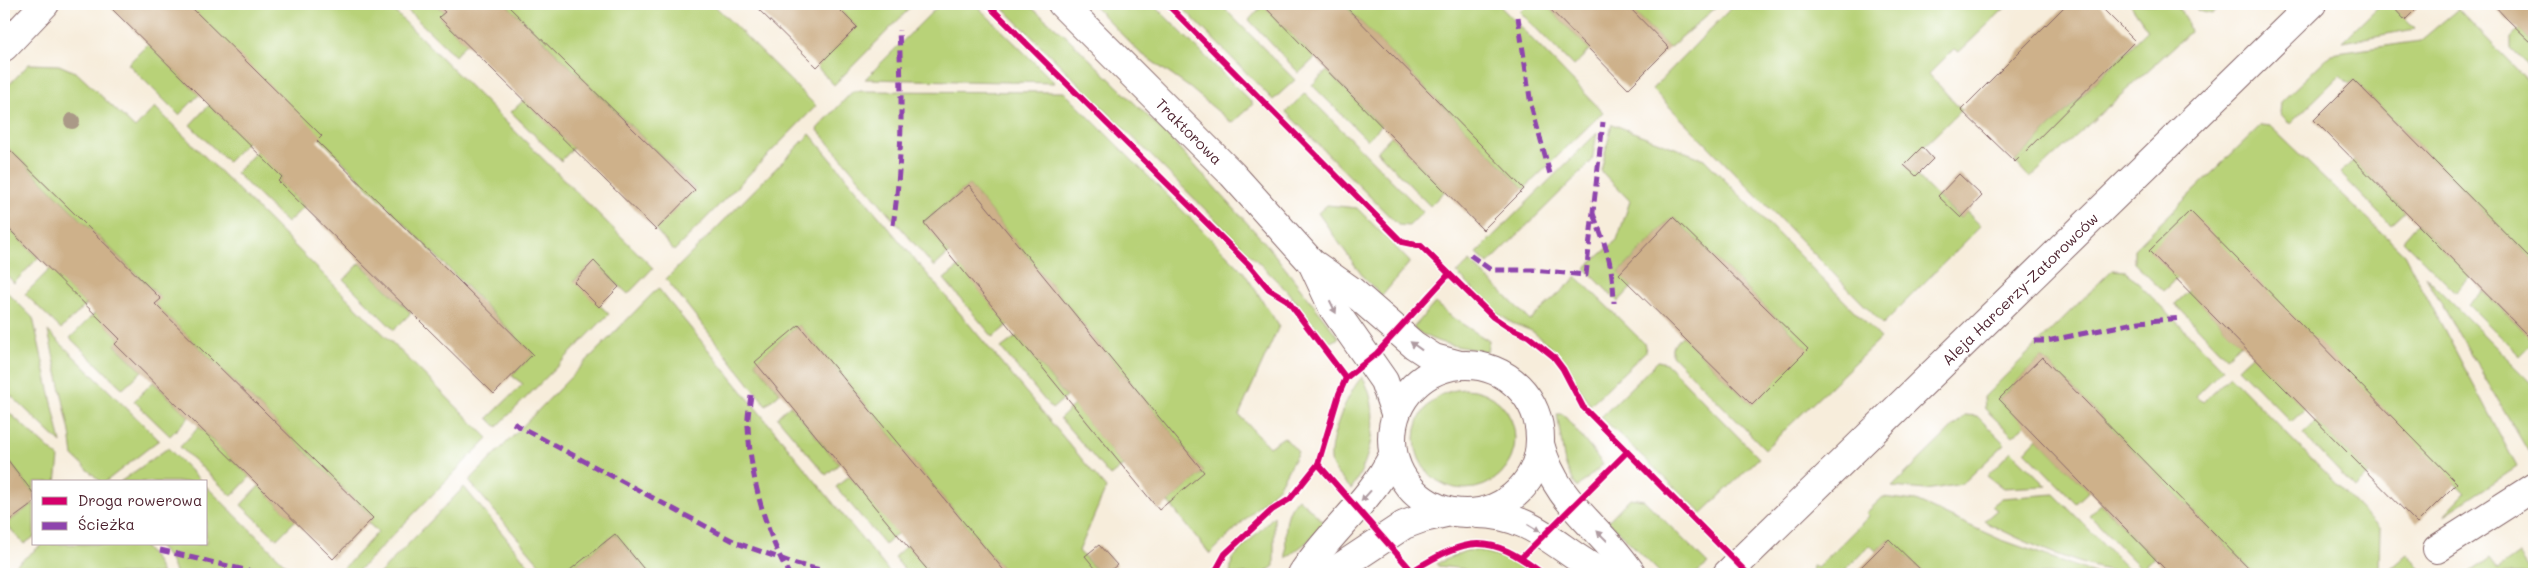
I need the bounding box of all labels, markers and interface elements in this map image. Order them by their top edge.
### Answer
street label: Traktorowa [1152,94,1227,169]
street label: Aleja Harcerzy-Zatorowców [1937,208,2102,369]
one-way arrow [1329,300,1337,314]
one-way arrow [1409,341,1423,351]
legend [32,480,208,546]
one-way arrow [1361,489,1372,502]
text: Droga rowerowa [78,490,202,510]
text: Ścieżka [78,514,135,534]
one-way arrow [1528,523,1541,533]
one-way arrow [1596,530,1608,542]

